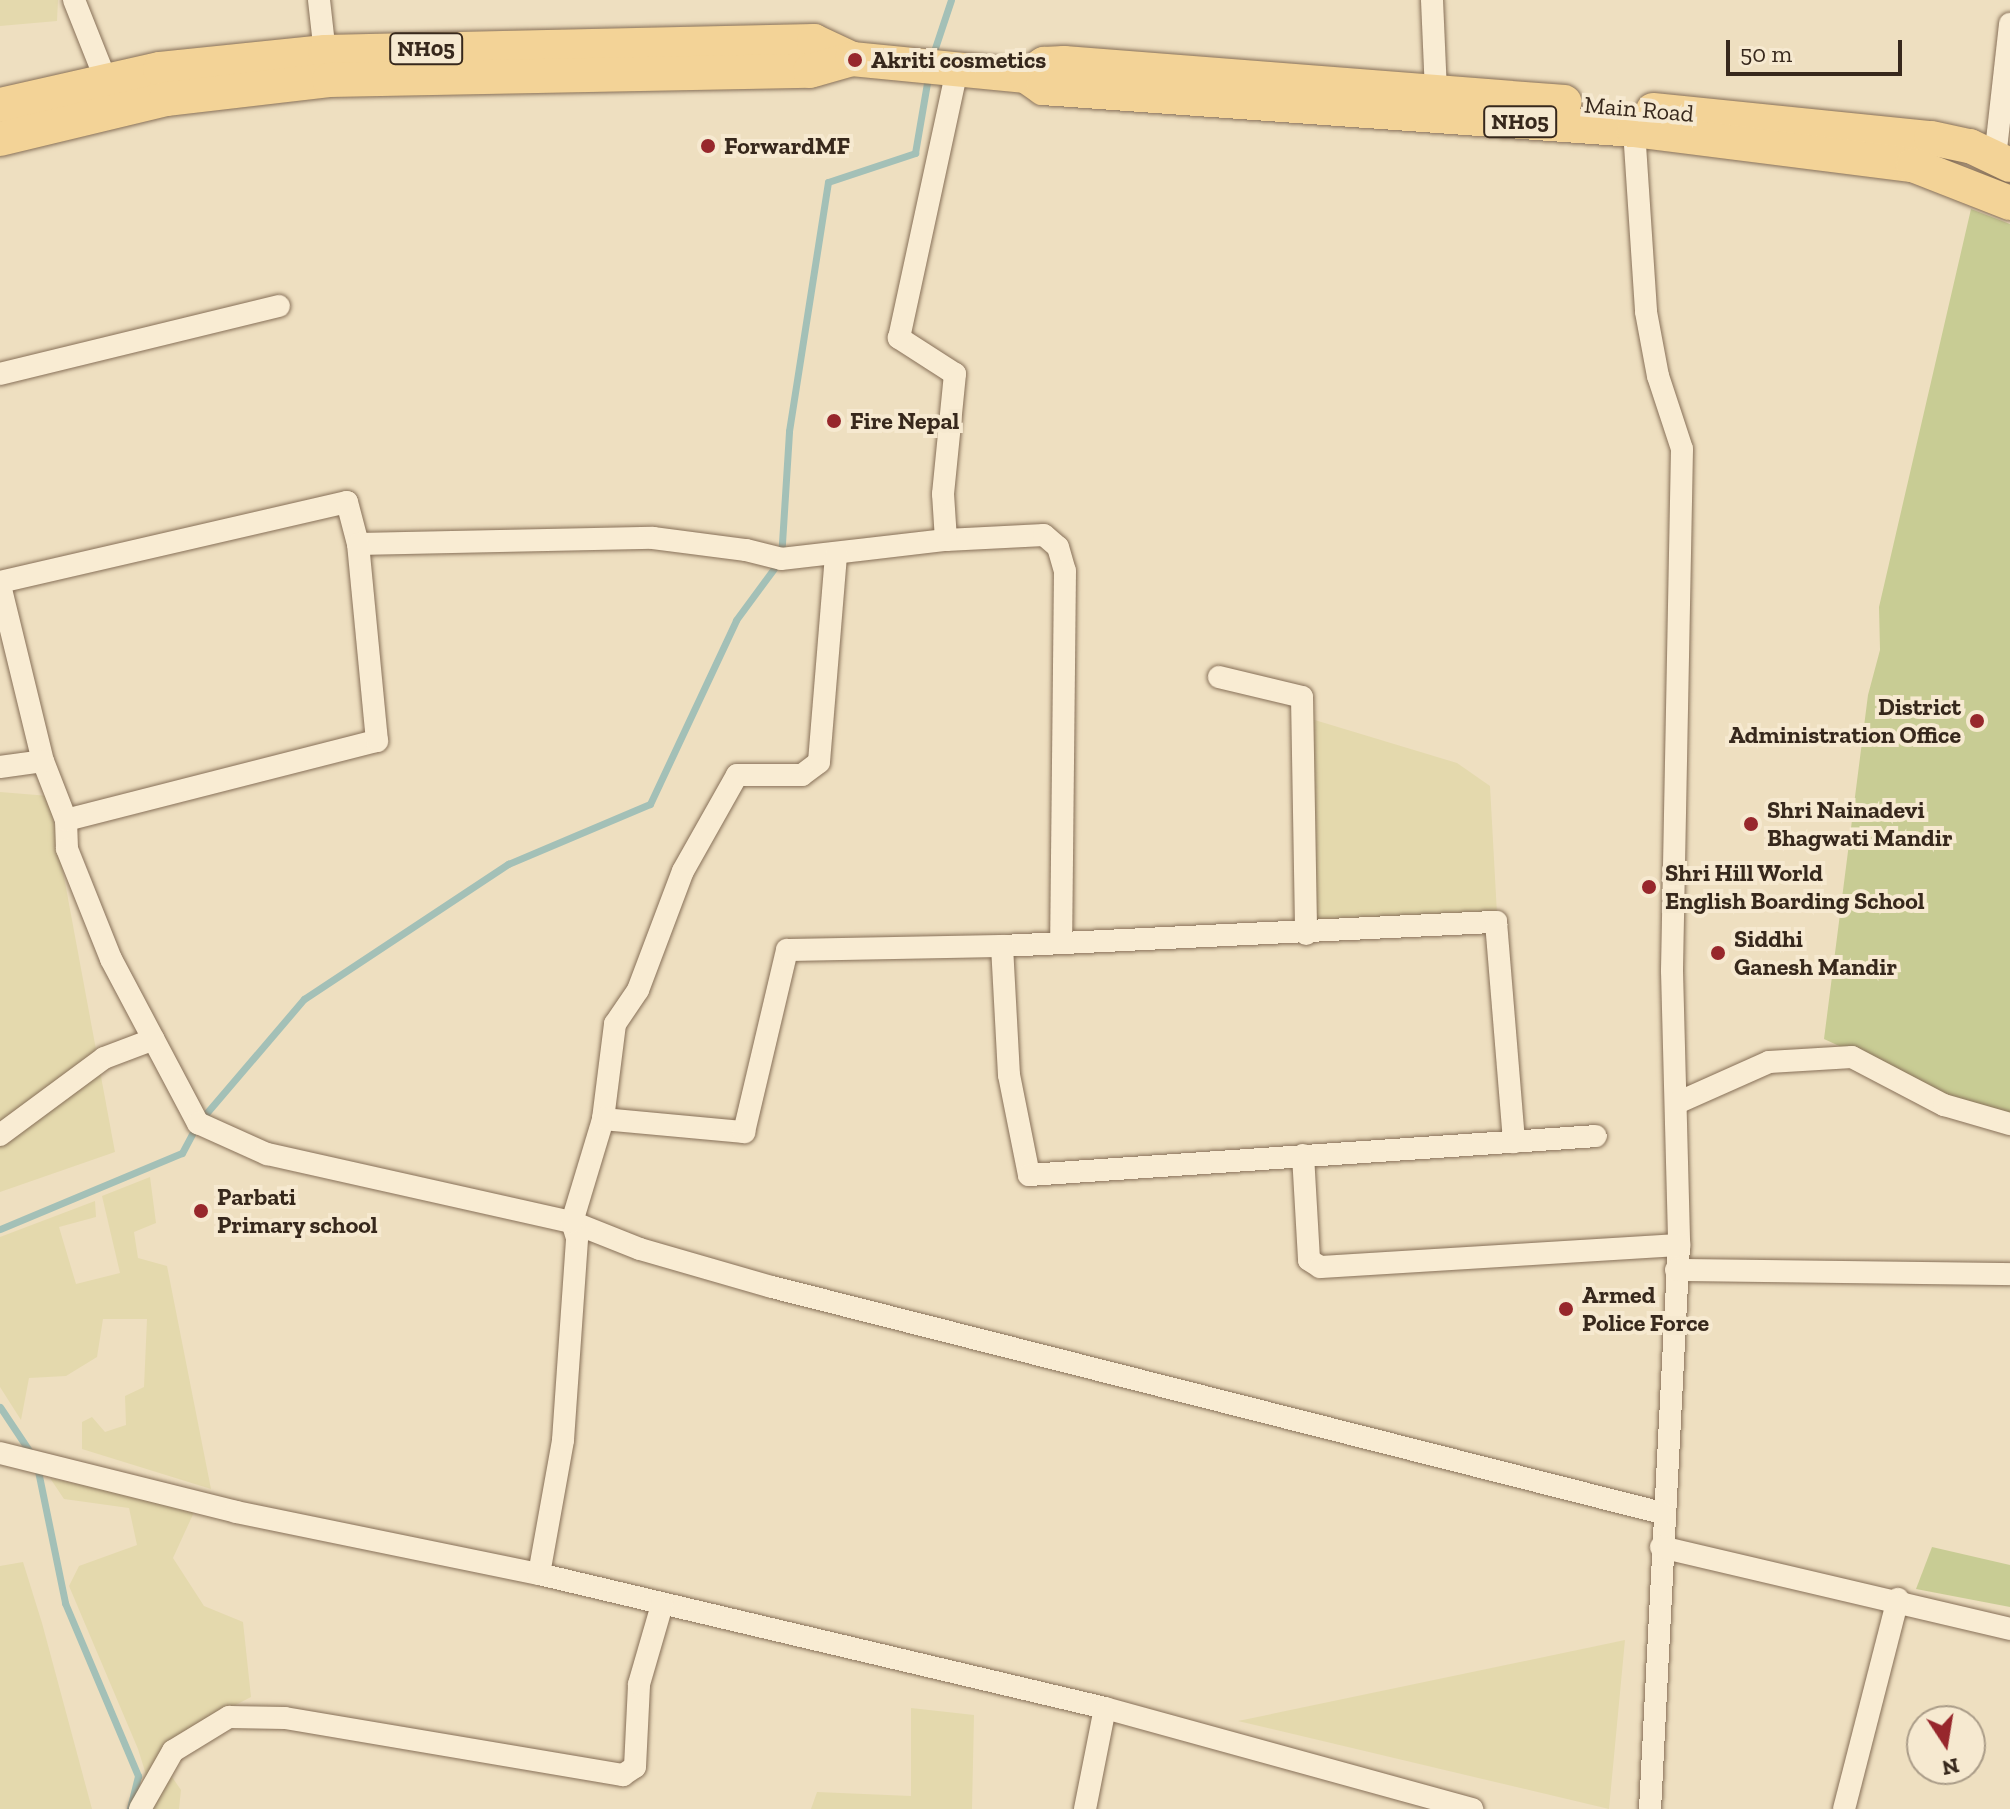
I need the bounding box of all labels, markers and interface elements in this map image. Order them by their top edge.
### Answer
scale bar [1730,24,1906,74]
road number: NH05 [388,31,464,67]
text: 50 m [1740,39,1792,68]
place label: Akriti cosmetics [871,46,1046,74]
marker: Akriti cosmetics [846,51,864,69]
street label: Main Road [1583,90,1695,128]
road number: NH05 [1482,104,1558,140]
place label: ForwardMF [724,132,850,160]
marker: ForwardMF [699,137,717,155]
place label: Fire Nepal [850,407,959,435]
marker: Fire Nepal [825,412,843,430]
place label: District Administration Office [1729,693,1961,749]
marker: District Administration Office [1968,712,1986,730]
place label: Shri Nainadevi Bhagwati Mandir [1767,796,1952,852]
marker: Shri Nainadevi Bhagwati Mandir [1742,815,1760,833]
place label: Shri Hill World English Boarding School [1665,859,1925,915]
marker: Shri Hill World English Boarding School [1640,878,1658,896]
place label: Siddhi Ganesh Mandir [1734,925,1897,981]
marker: Siddhi Ganesh Mandir [1709,944,1727,962]
place label: Parbati Primary school [217,1183,378,1239]
marker: Parbati Primary school [192,1202,210,1220]
place label: Armed Police Force [1582,1281,1709,1337]
marker: Armed Police Force [1557,1300,1575,1318]
north arrow [1906,1705,1986,1785]
text: N [1940,1752,1962,1782]

